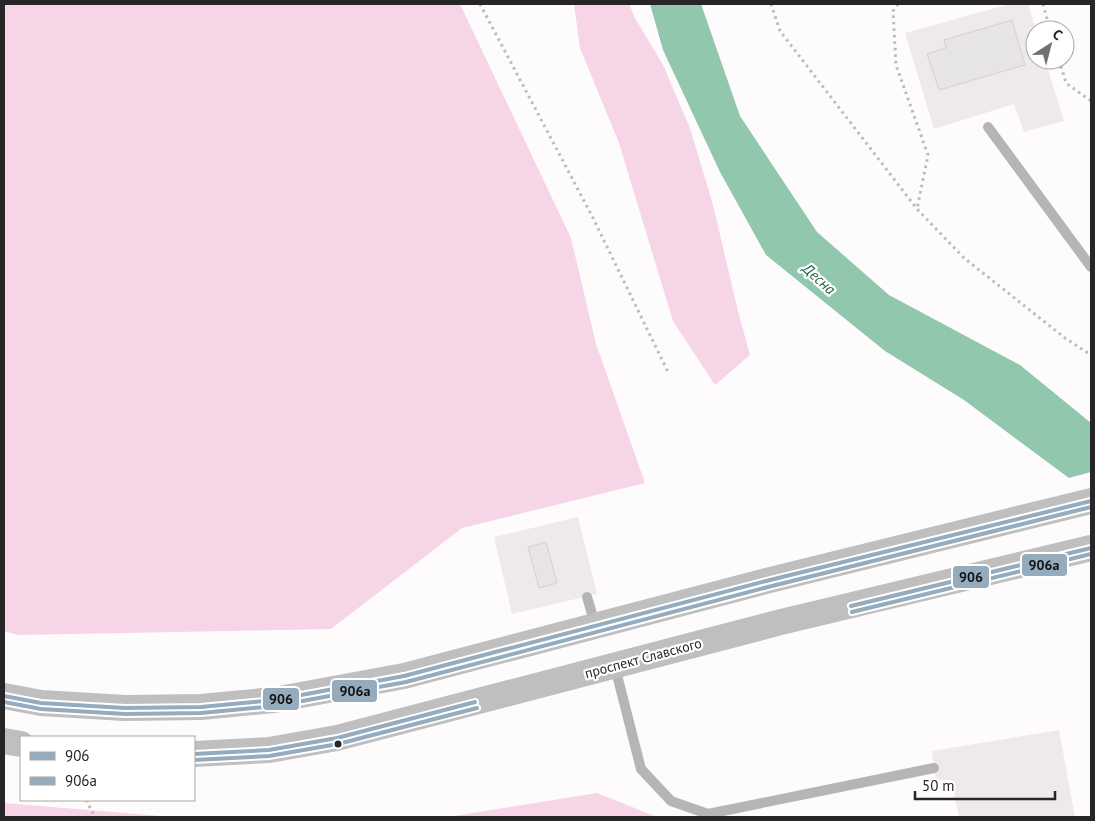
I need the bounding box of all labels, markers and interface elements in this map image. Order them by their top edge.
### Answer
north arrow [1025,20,1075,70]
text: С [1049,25,1066,44]
water label: Десна [798,258,840,299]
line badge: 906а [1021,553,1068,577]
text: 906а [1029,556,1059,574]
line badge: 906 [952,565,990,589]
text: 906 [959,568,983,586]
street label: проспект Славского [583,634,703,682]
line badge: 906а [331,679,378,703]
text: 906а [340,682,370,700]
line badge: 906 [262,687,300,711]
text: 906 [269,690,293,708]
legend [20,736,195,801]
unlabelled marker [333,739,343,749]
text: 906 [65,746,90,765]
scale bar [915,768,1055,800]
text: 906а [65,771,97,790]
text: 50 m [922,776,955,795]

